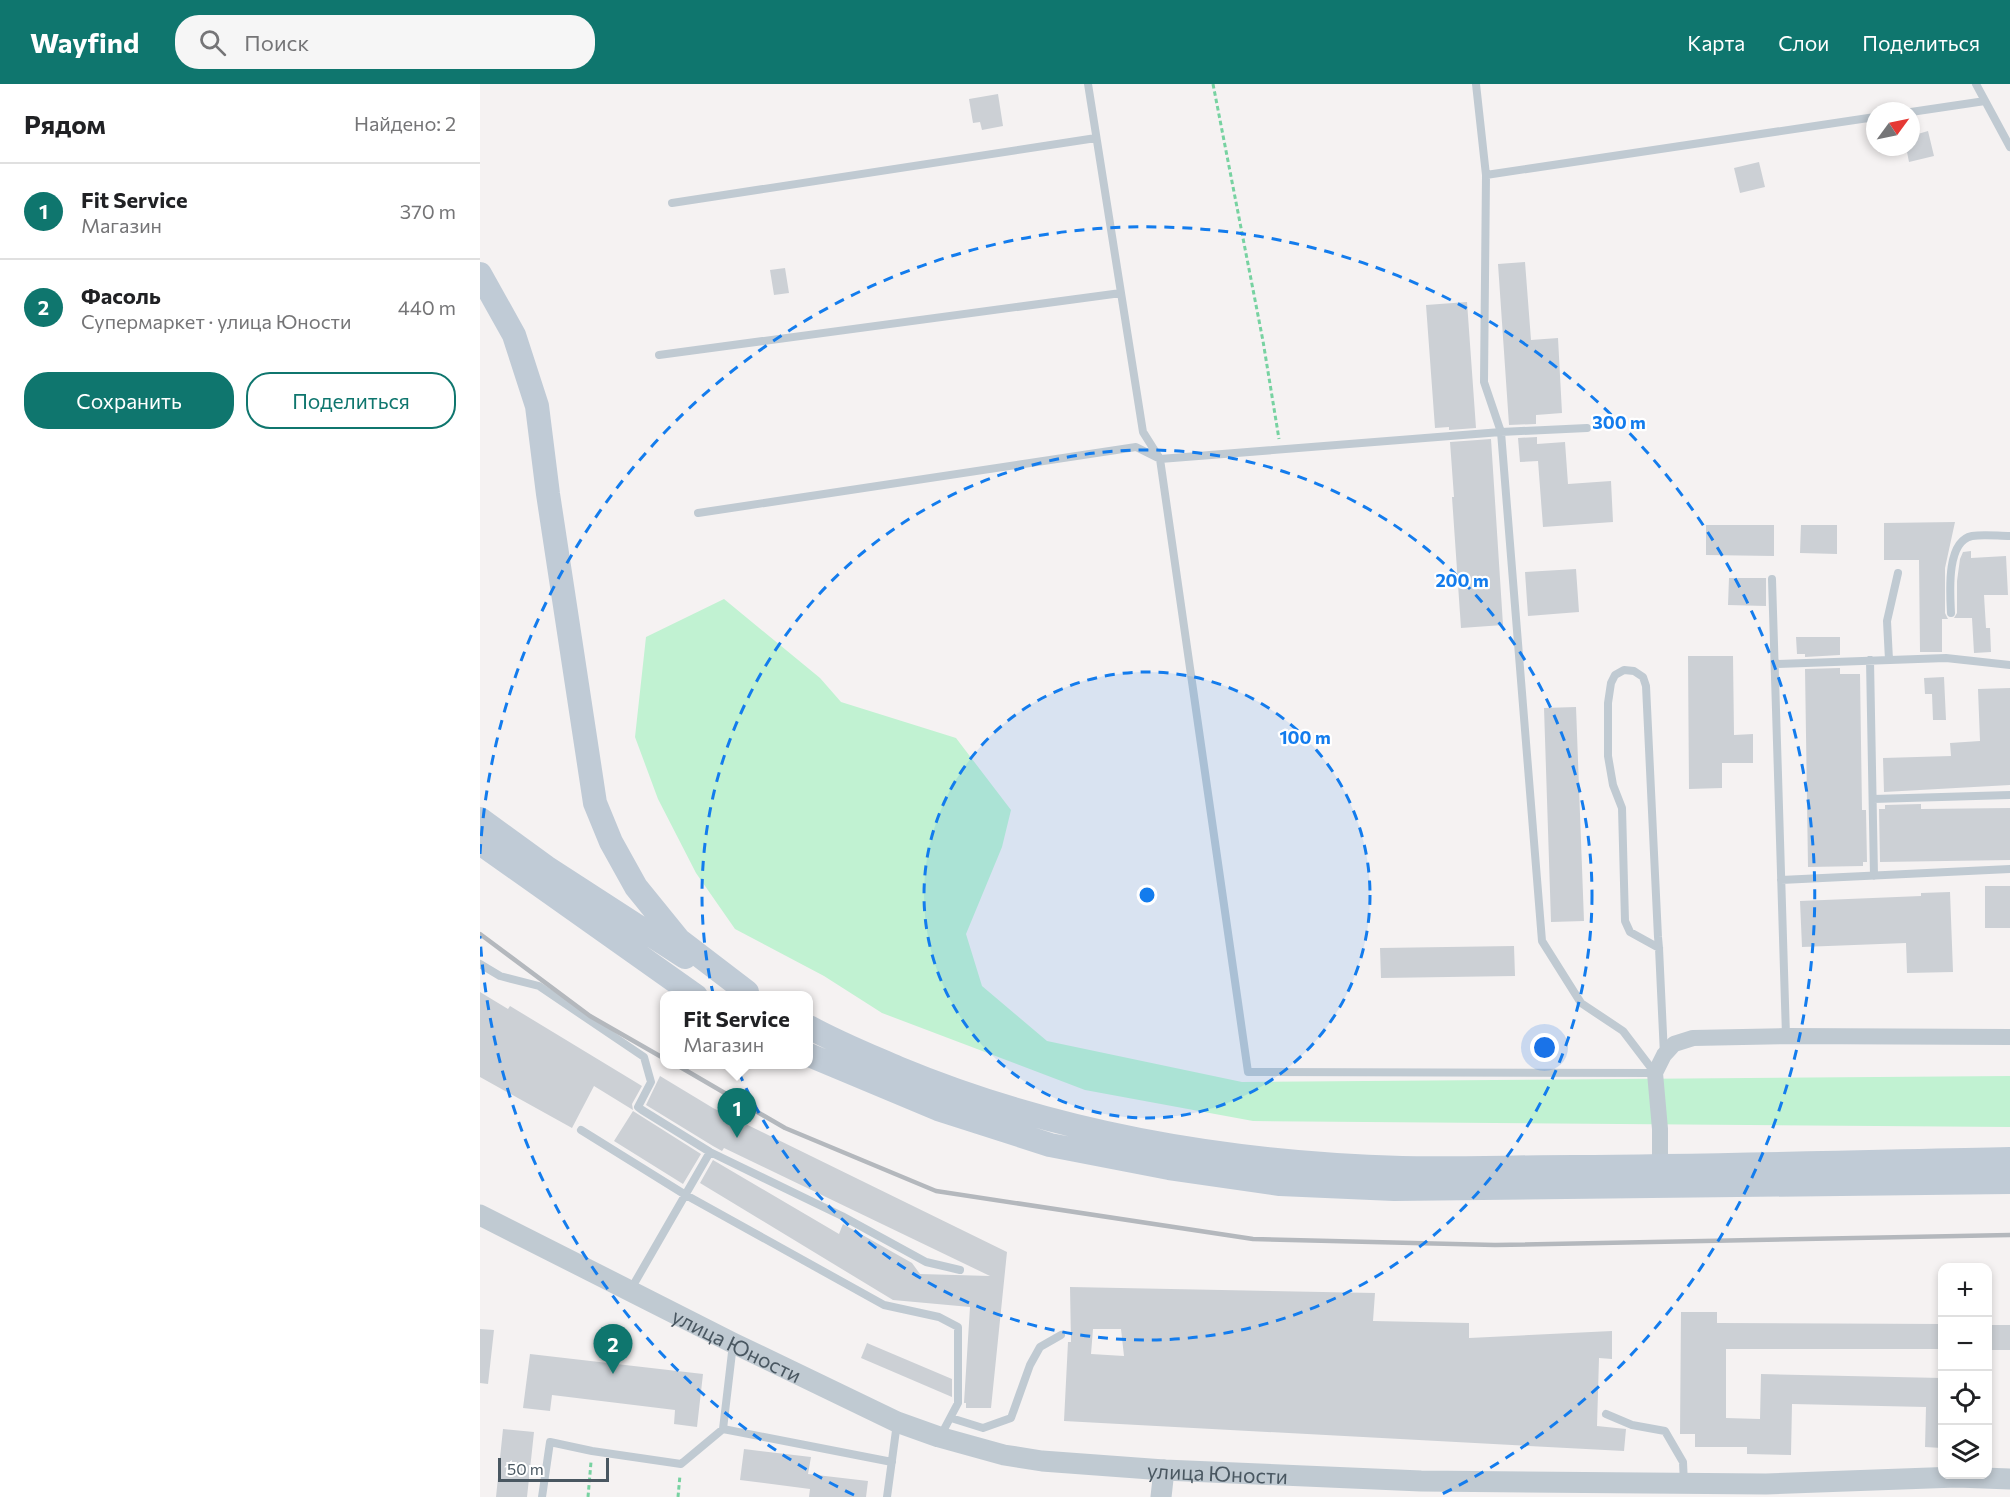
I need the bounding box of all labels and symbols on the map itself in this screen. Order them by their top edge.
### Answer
north arrow [1866,102,1920,156]
text: 300 m [1592,411,1646,433]
text: 200 m [1435,569,1489,591]
text: 100 m [1279,726,1331,748]
centre of rings [1137,885,1157,905]
your location [1530,1033,1559,1062]
pin: 1 [718,1088,756,1138]
street label: улица Юности [668,1302,806,1387]
pin: 2 [594,1324,632,1374]
scale bar [498,1455,609,1482]
street label: улица Юности [1146,1456,1289,1488]

